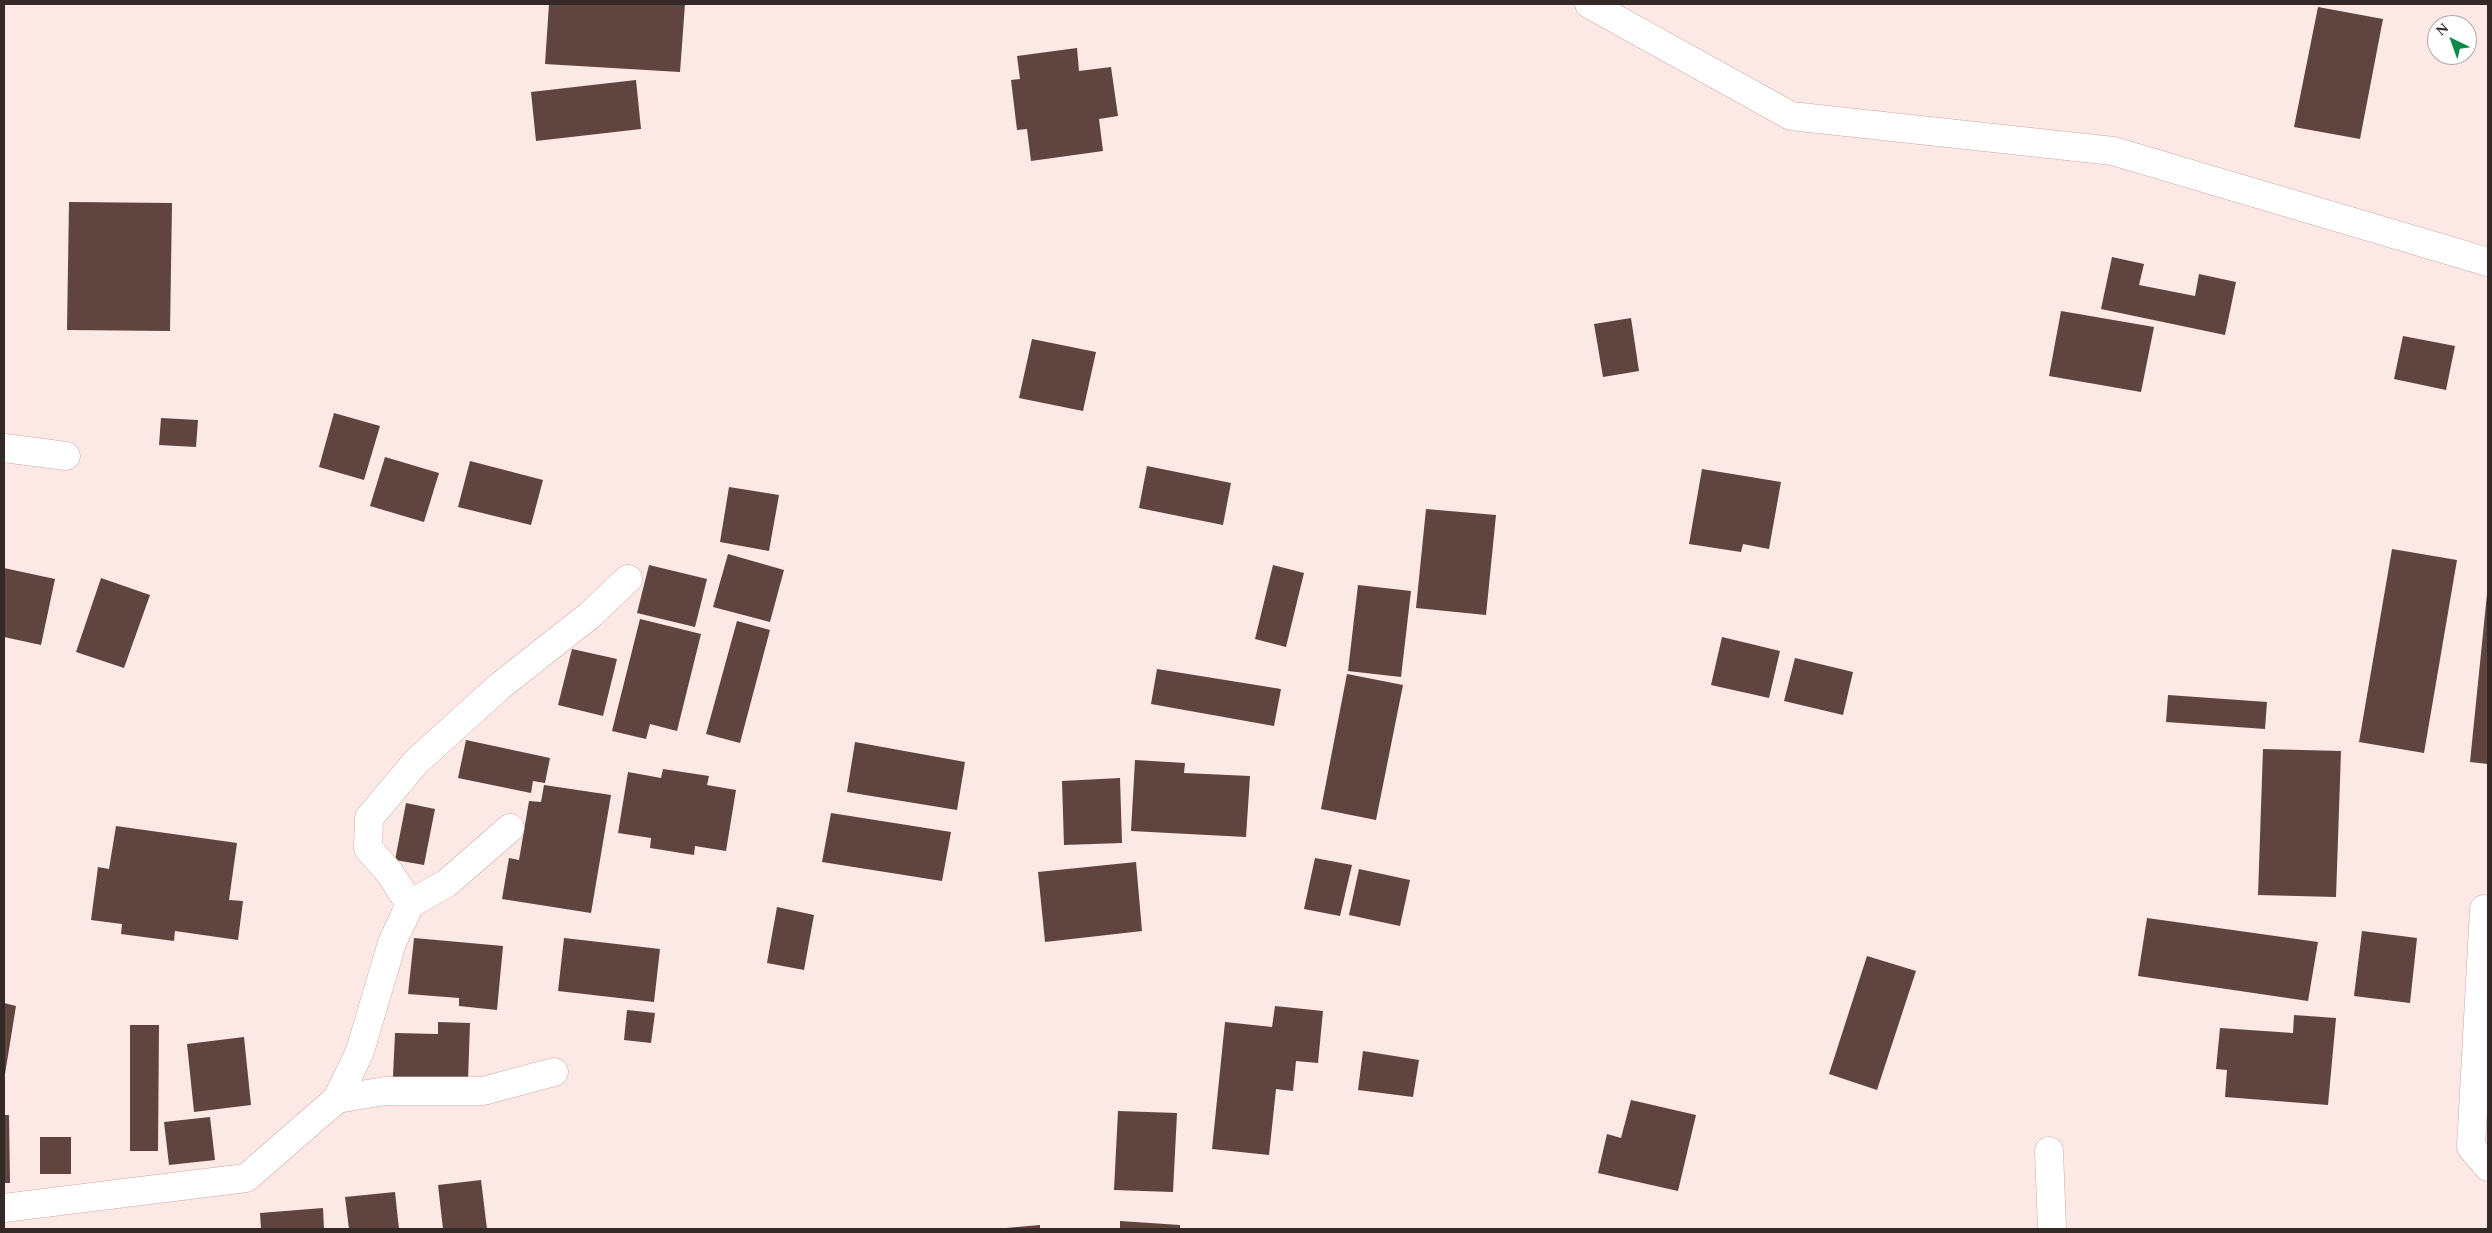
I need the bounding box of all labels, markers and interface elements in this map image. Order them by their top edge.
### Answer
north arrow [2427,15,2477,65]
text: N [2431,18,2454,41]

